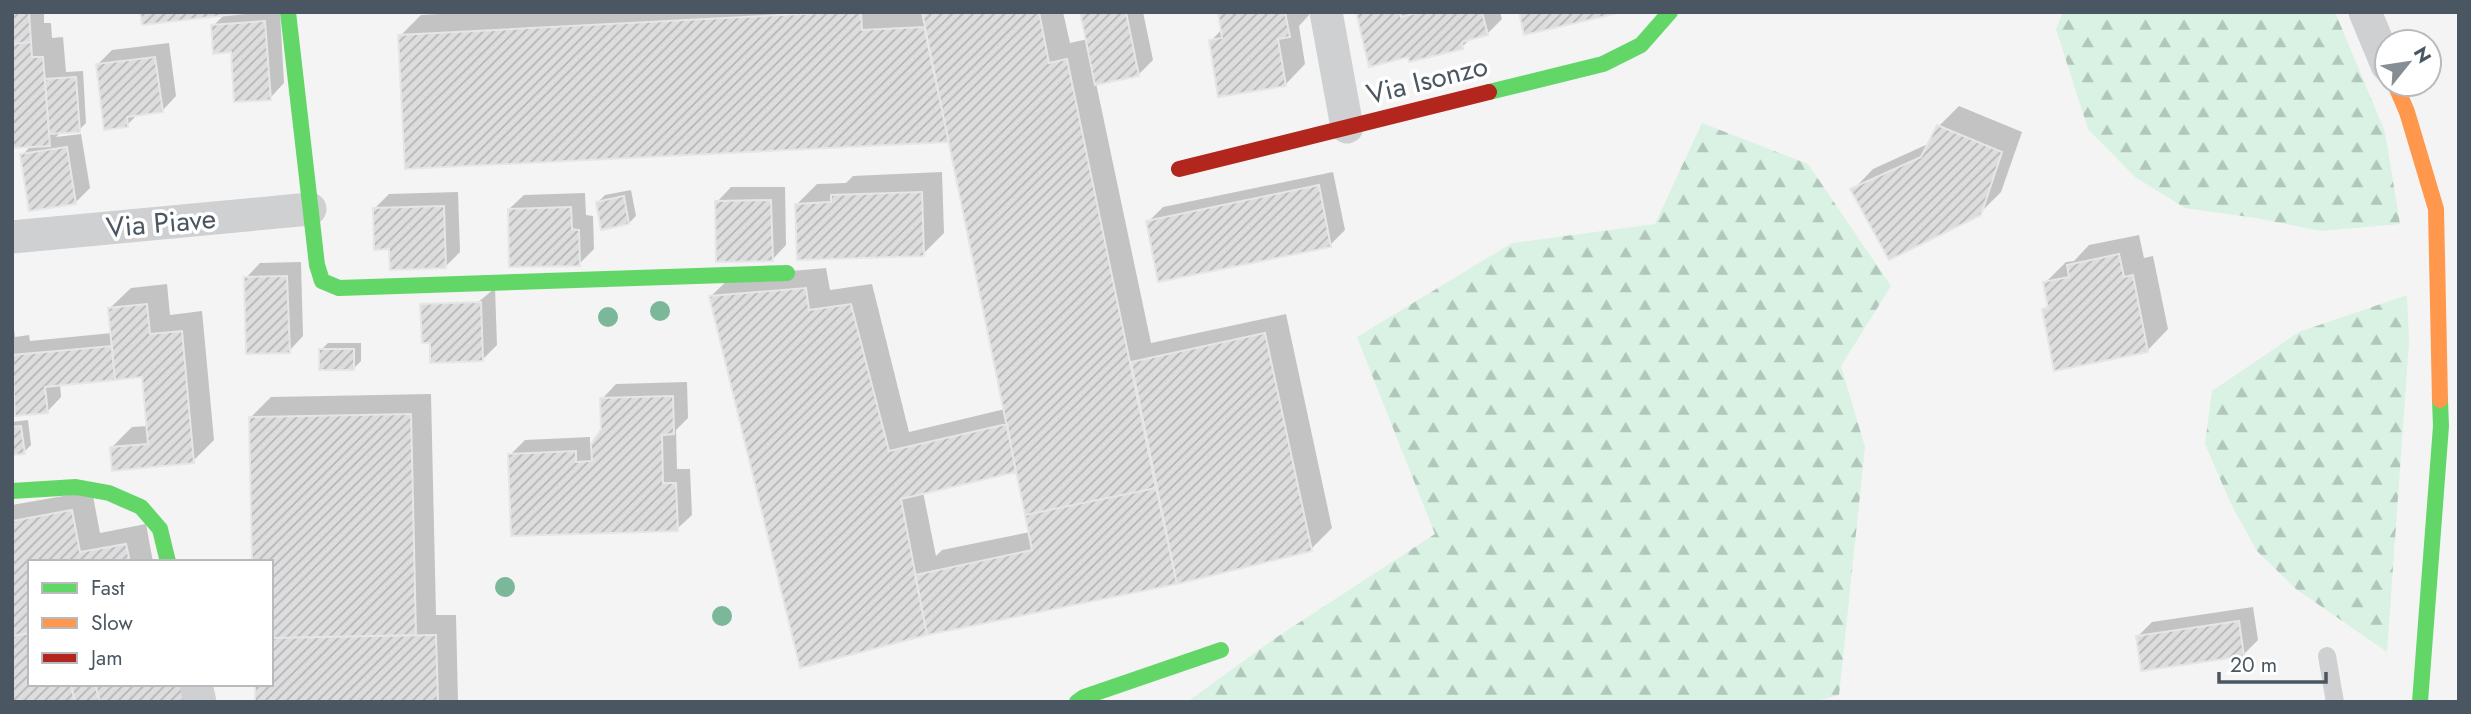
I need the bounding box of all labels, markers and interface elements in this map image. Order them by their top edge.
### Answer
north arrow [2373,28,2443,98]
text: N [2407,41,2438,68]
street label: Via Isonzo [1362,45,1492,115]
street label: Via Piave [104,198,218,248]
legend [28,560,273,686]
text: Fast [91,573,124,603]
text: Slow [91,608,133,638]
scale bar [2219,640,2326,684]
text: Jam [88,643,123,673]
text: 20 m [2230,650,2277,680]

